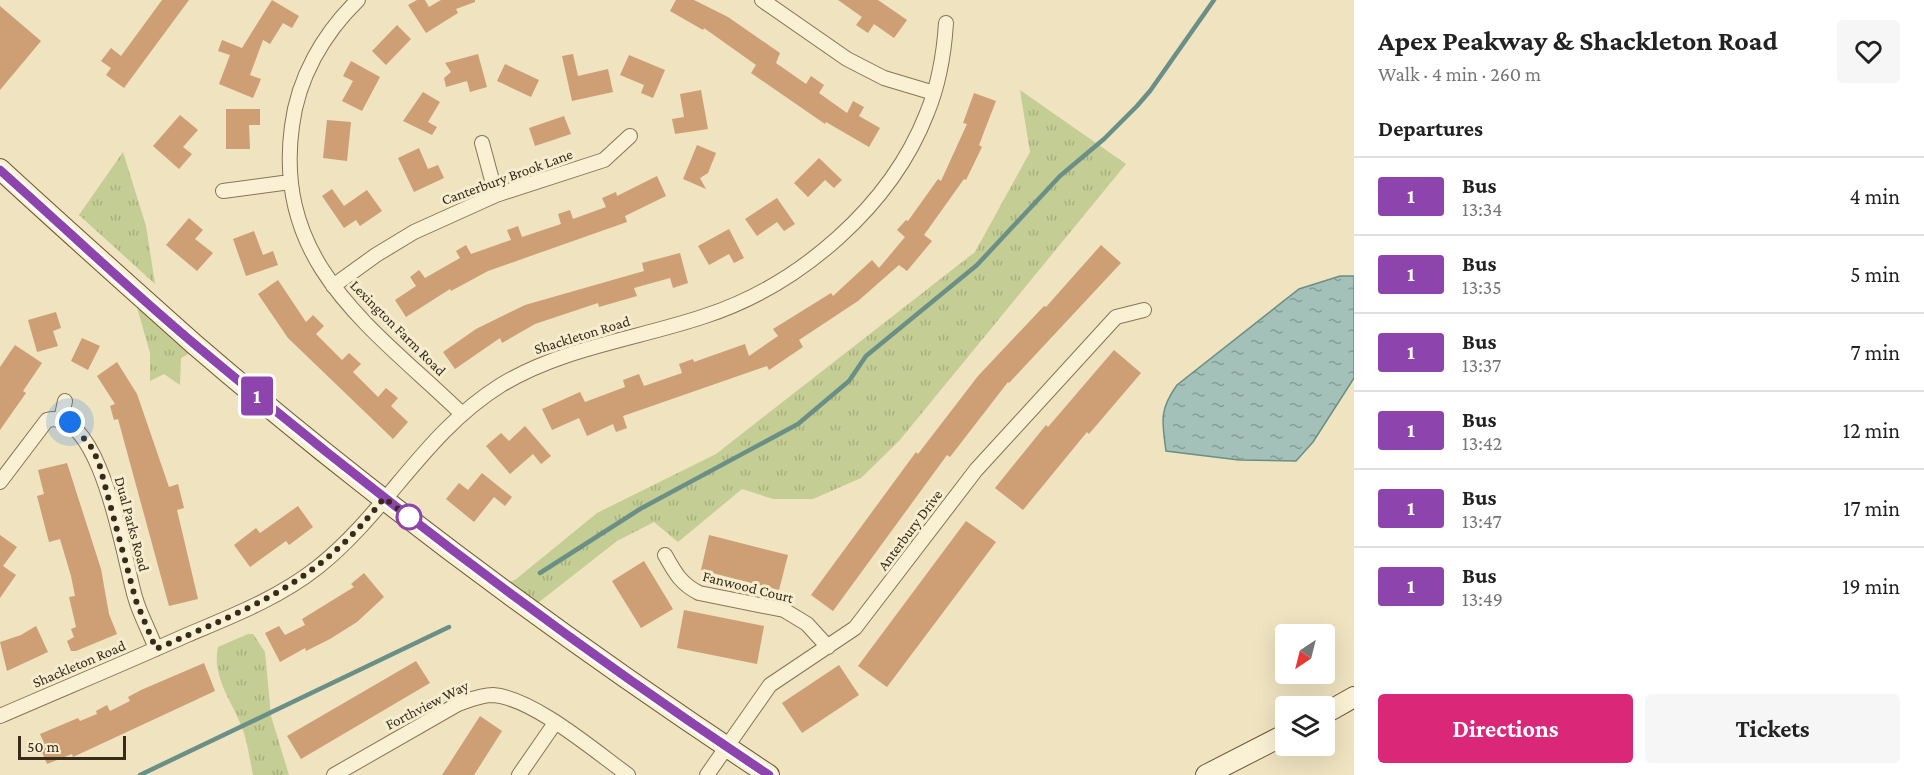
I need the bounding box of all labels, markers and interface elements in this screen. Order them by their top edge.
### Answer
button: heart [1837,20,1900,83]
text: Apex Peakway & Shackleton Road [1378,25,1778,56]
text: Walk · 4 min · 260 m [1378,63,1541,85]
text: Departures [1378,116,1483,141]
street label: Canterbury Brook Lane [439,146,575,209]
text: Bus [1462,173,1496,198]
text: 1 [1407,184,1415,208]
text: 4 min [1849,184,1900,209]
text: 13:34 [1462,198,1502,220]
text: Bus [1462,251,1496,276]
text: 1 [1407,262,1415,286]
text: 5 min [1850,262,1900,287]
text: 13:35 [1462,276,1502,298]
street label: Lexington Farm Road [346,277,449,380]
street label: Shackleton Road [532,313,632,357]
text: Bus [1462,329,1496,354]
text: 1 [1407,340,1415,364]
text: 7 min [1850,340,1900,365]
text: 13:37 [1462,354,1501,376]
line badge: 1 [238,376,276,416]
text: 1 [253,384,261,408]
your location [55,407,85,437]
text: Bus [1462,407,1496,432]
text: 1 [1407,418,1415,442]
text: 12 min [1843,418,1900,443]
text: 13:42 [1462,432,1502,454]
street label: Dual Parks Road [112,475,152,573]
text: Bus [1462,485,1496,510]
street label: Anterbury Drive [875,486,947,574]
text: 1 [1407,496,1415,520]
text: 17 min [1843,496,1900,521]
unlabelled marker [396,504,422,530]
text: 13:47 [1462,510,1502,532]
text: Bus [1462,563,1496,588]
street label: Fanwood Court [701,568,796,606]
text: 1 [1407,574,1415,598]
text: 19 min [1842,574,1900,599]
text: 13:49 [1462,588,1503,610]
north arrow [1275,624,1335,684]
map controls [1275,624,1335,756]
street label: Shackleton Road [30,637,128,691]
street label: Forthview Way [383,677,472,734]
button: Directions [1378,694,1633,763]
button: Tickets [1645,694,1900,763]
button: layers [1275,696,1335,756]
scale bar [18,733,126,760]
text: 50 m [27,738,59,755]

